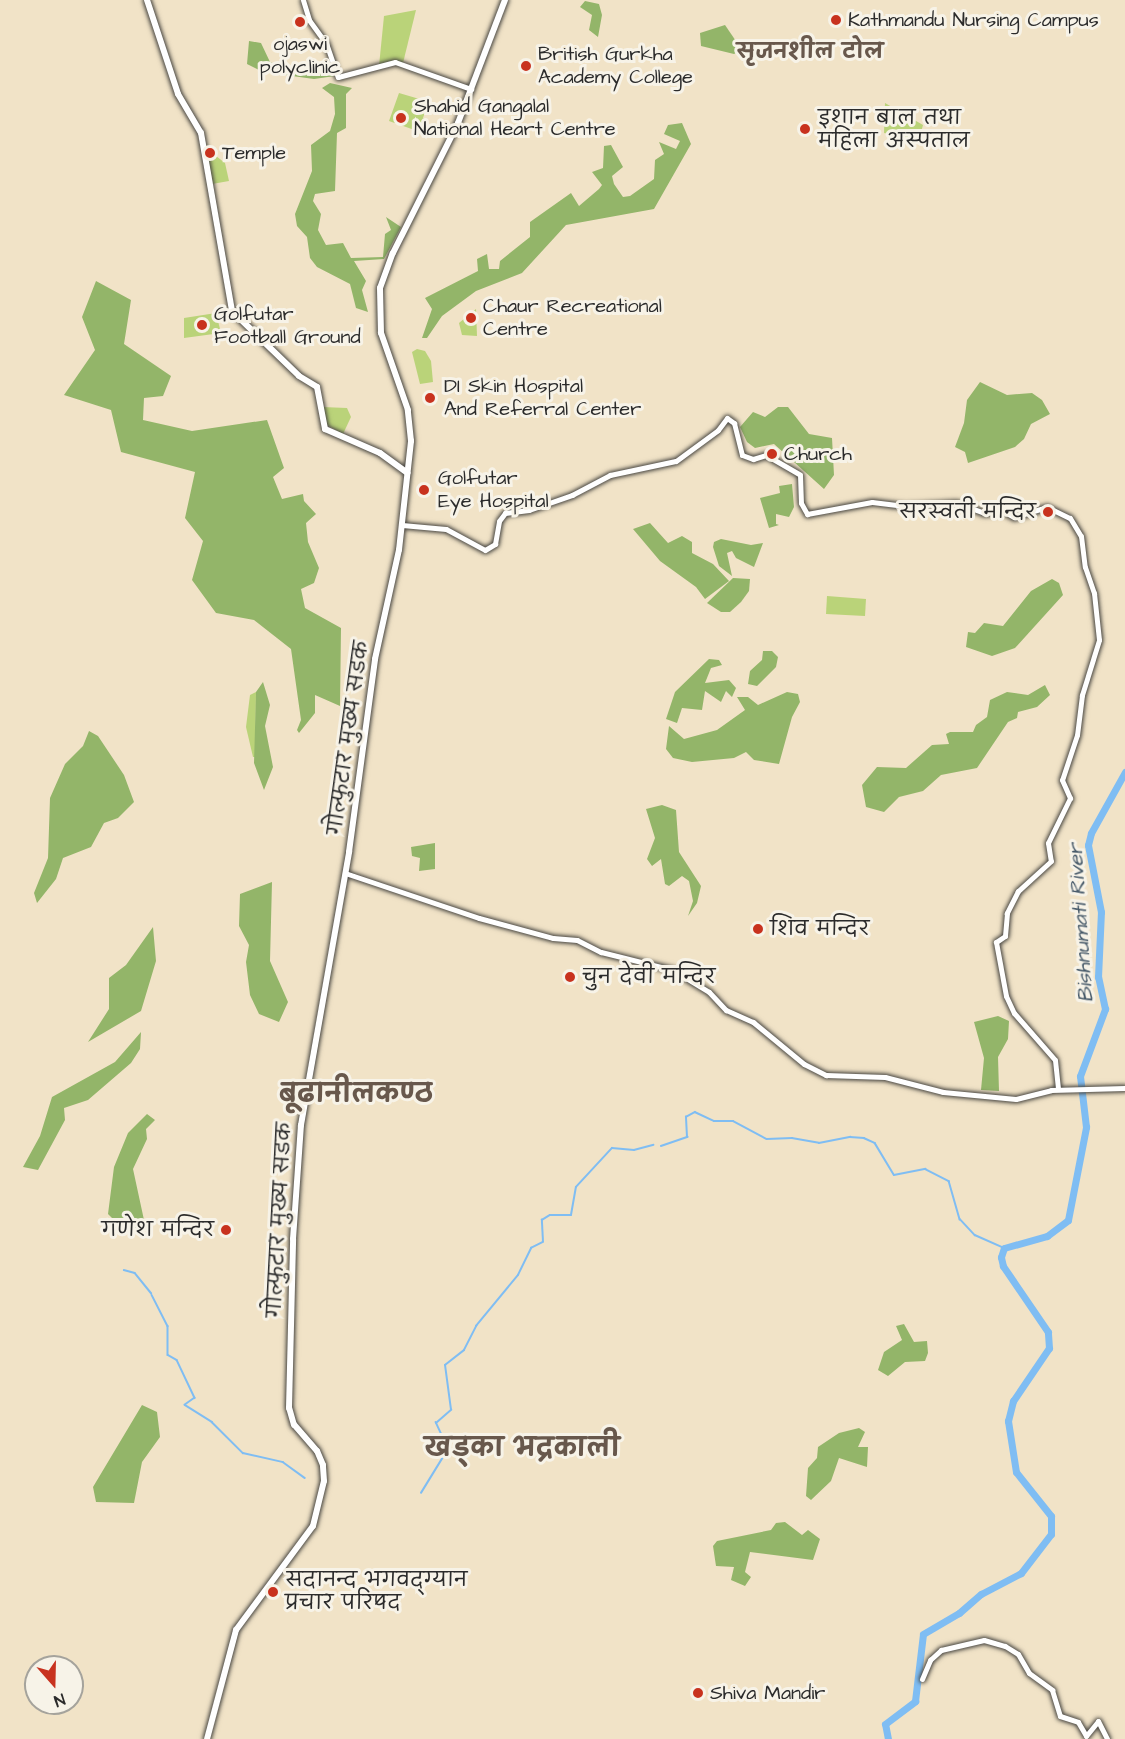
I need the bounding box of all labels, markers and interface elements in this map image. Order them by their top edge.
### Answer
place label: Kathmandu Nursing Campus [848,8,1099,32]
marker: ojaswi polyclinic [291,13,309,31]
marker: Kathmandu Nursing Campus [829,13,843,27]
place label: ojaswi polyclinic [259,33,341,80]
district label: सृजनशील टोल [737,39,883,65]
place label: British Gurkha Academy College [538,42,693,89]
marker: British Gurkha Academy College [519,59,533,73]
place label: Shahid Gangalal National Heart Centre [414,94,616,141]
place label: इशान बाल तथा महिला अस्पताल [818,106,970,153]
marker: Shahid Gangalal National Heart Centre [392,109,410,127]
marker: इशान बाल तथा महिला अस्पताल [796,120,814,138]
place label: Temple [222,141,286,165]
marker: Temple [203,146,217,160]
place label: Chaur Recreational Centre [483,294,662,341]
place label: Golfutar Football Ground [214,302,361,349]
marker: Chaur Recreational Centre [464,311,478,325]
marker: Golfutar Football Ground [195,318,209,332]
place label: DI Skin Hospital And Referral Center [444,374,641,421]
marker: DI Skin Hospital And Referral Center [421,389,439,407]
place label: Church [784,442,852,466]
marker: Church [765,447,779,461]
place label: Golfutar Eye Hospital [438,466,549,513]
marker: Golfutar Eye Hospital [415,481,433,499]
place label: सरस्वती मन्दिर [900,500,1036,524]
marker: सरस्वती मन्दिर [1041,505,1055,519]
street label: गोल्फुटार मुख्य सडक [324,640,374,836]
water label: Bishnumati River [1063,843,1099,1003]
place label: शिव मन्दिर [770,917,869,941]
marker: शिव मन्दिर [751,922,765,936]
place label: चुन देवी मन्दिर [582,965,715,989]
marker: चुन देवी मन्दिर [563,970,577,984]
district label: बूढानीलकण्ठ [279,1079,433,1111]
street label: गोल्फुटार मुख्य सडक [263,1122,297,1318]
place label: गणेश मन्दिर [102,1218,214,1242]
marker: गणेश मन्दिर [219,1223,233,1237]
district label: खड्का भद्रकाली [424,1433,620,1465]
place label: सदानन्द भगवद्ग्यान प्रचार परिषद [285,1568,467,1615]
marker: सदानन्द भगवद्ग्यान प्रचार परिषद [266,1585,280,1599]
north arrow [24,1655,84,1715]
place label: Shiva Mandir [710,1681,825,1705]
marker: Shiva Mandir [691,1686,705,1700]
text: N [51,1688,68,1712]

